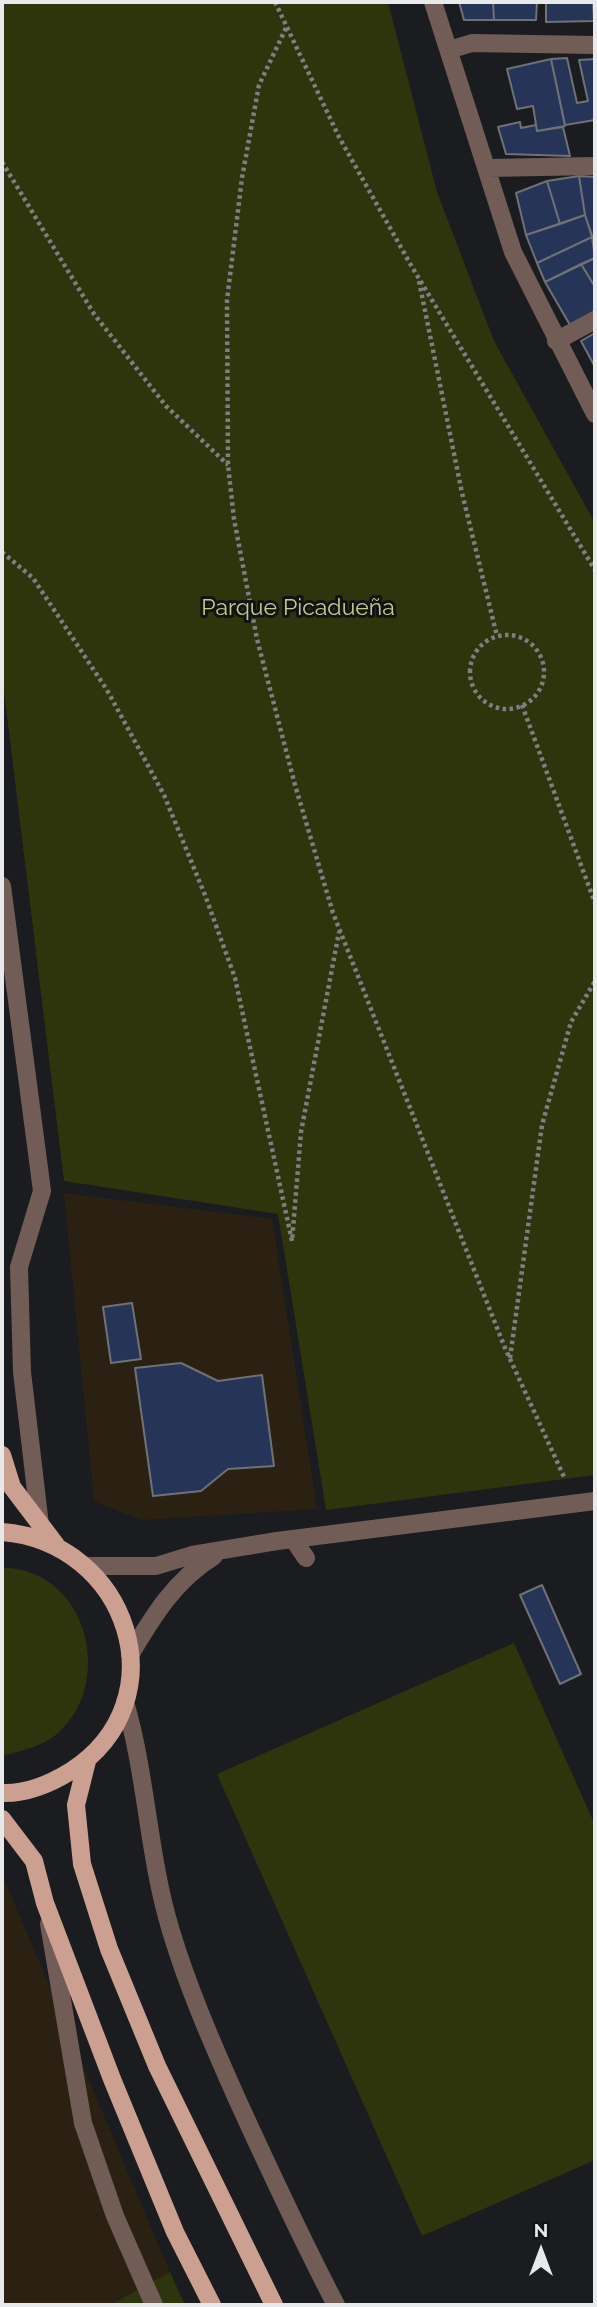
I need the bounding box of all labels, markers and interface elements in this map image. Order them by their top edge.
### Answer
park label: Parque Picadueña [201,594,395,622]
north arrow [506,2216,576,2286]
text: N [534,2219,548,2241]

